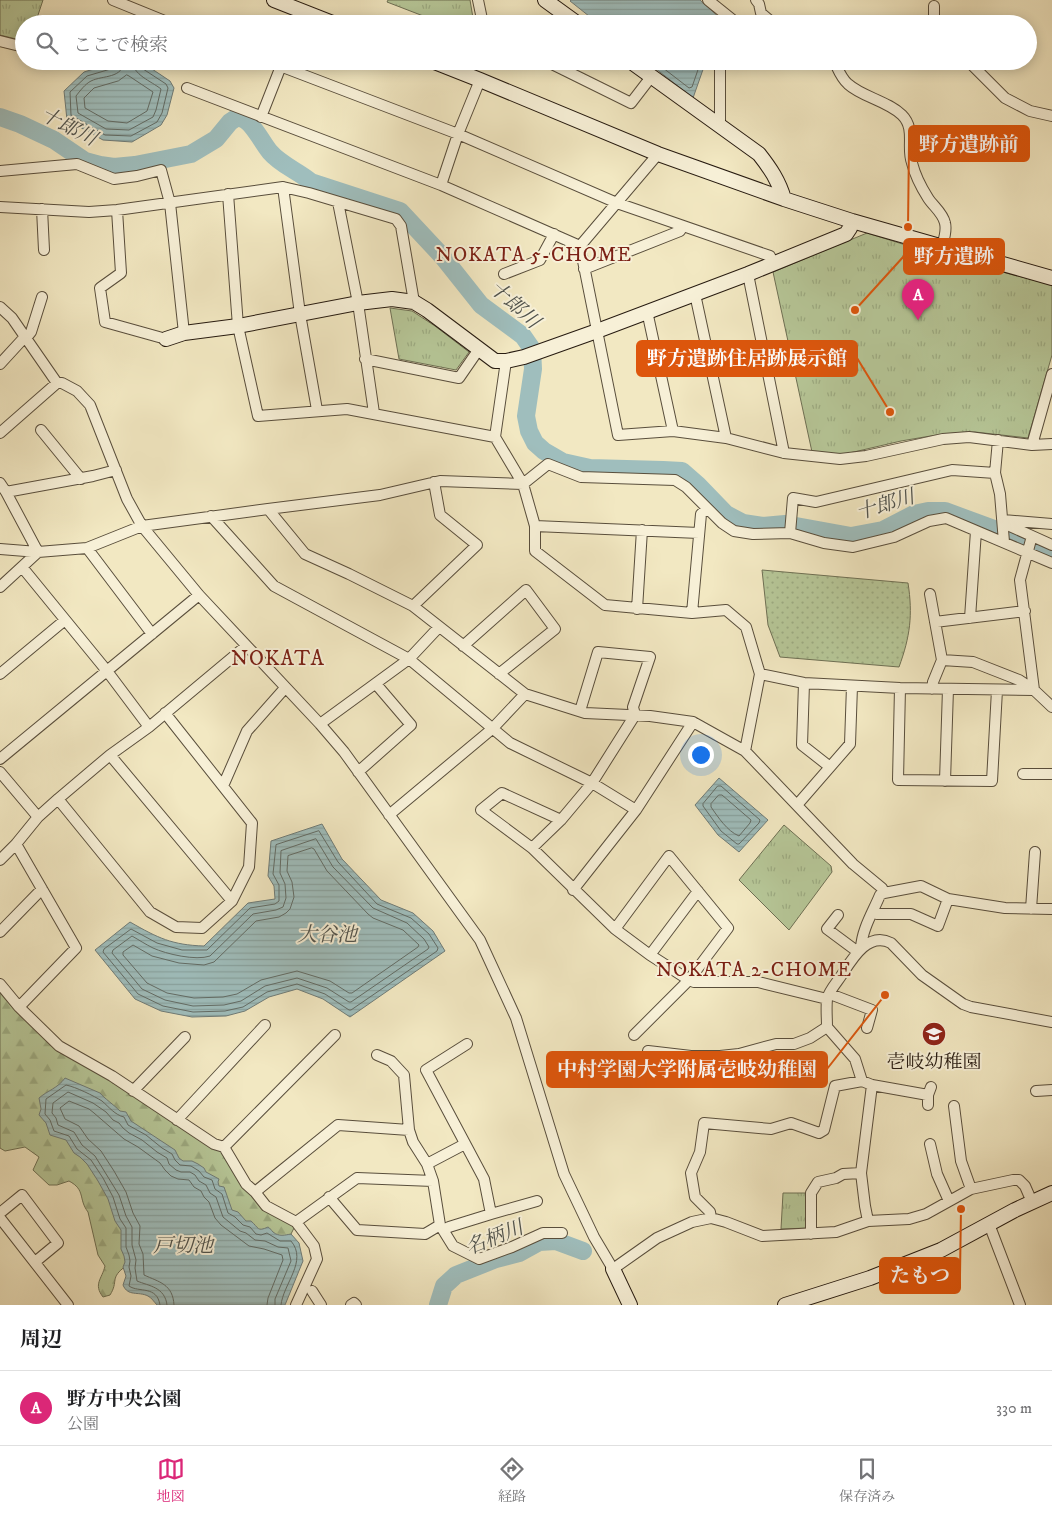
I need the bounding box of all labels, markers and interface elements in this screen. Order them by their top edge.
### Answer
search box [15,15,1037,70]
icon: search [33,29,61,57]
text: ここで検索 [73,34,168,57]
water label: 十郎川 [36,103,103,153]
callout: 野方遺跡前 [909,126,1029,161]
text: 野方遺跡前 [919,133,1019,158]
callout: 野方遺跡 [904,239,1004,274]
district label: NOKATA 5-CHOME [436,243,632,268]
text: 野方遺跡 [914,245,994,270]
water label: 十郎川 [483,276,546,336]
pin: A [902,279,934,320]
callout: 野方遺跡住居跡展示館 [637,341,857,376]
text: 野方遺跡住居跡展示館 [647,347,847,372]
water label: 十郎川 [853,484,920,526]
district label: NOKATA [231,646,325,672]
your location [688,742,714,768]
water label: 大谷池 [297,923,359,948]
district label: NOKATA 2-CHOME [656,958,852,983]
school or university icon: 壱岐幼稚園 [921,1021,947,1047]
place label: 壱岐幼稚園 [886,1051,982,1074]
callout: 中村学園大学附属壱岐幼稚園 [547,1052,827,1087]
text: 中村学園大学附属壱岐幼稚園 [557,1058,817,1083]
water label: 名柄川 [462,1215,529,1261]
water label: 戸切池 [153,1234,215,1259]
callout: たもつ [880,1258,960,1293]
text: たもつ [890,1264,950,1289]
text: 周辺 [20,1327,62,1353]
text: 野方中央公園 [67,1388,181,1411]
text: A [31,1398,41,1418]
text: 330 m [996,1398,1032,1418]
text: 公園 [67,1414,99,1434]
tab: 地図 [157,1455,185,1506]
tab: 経路 [498,1455,526,1506]
tab: 保存済み [839,1455,895,1506]

